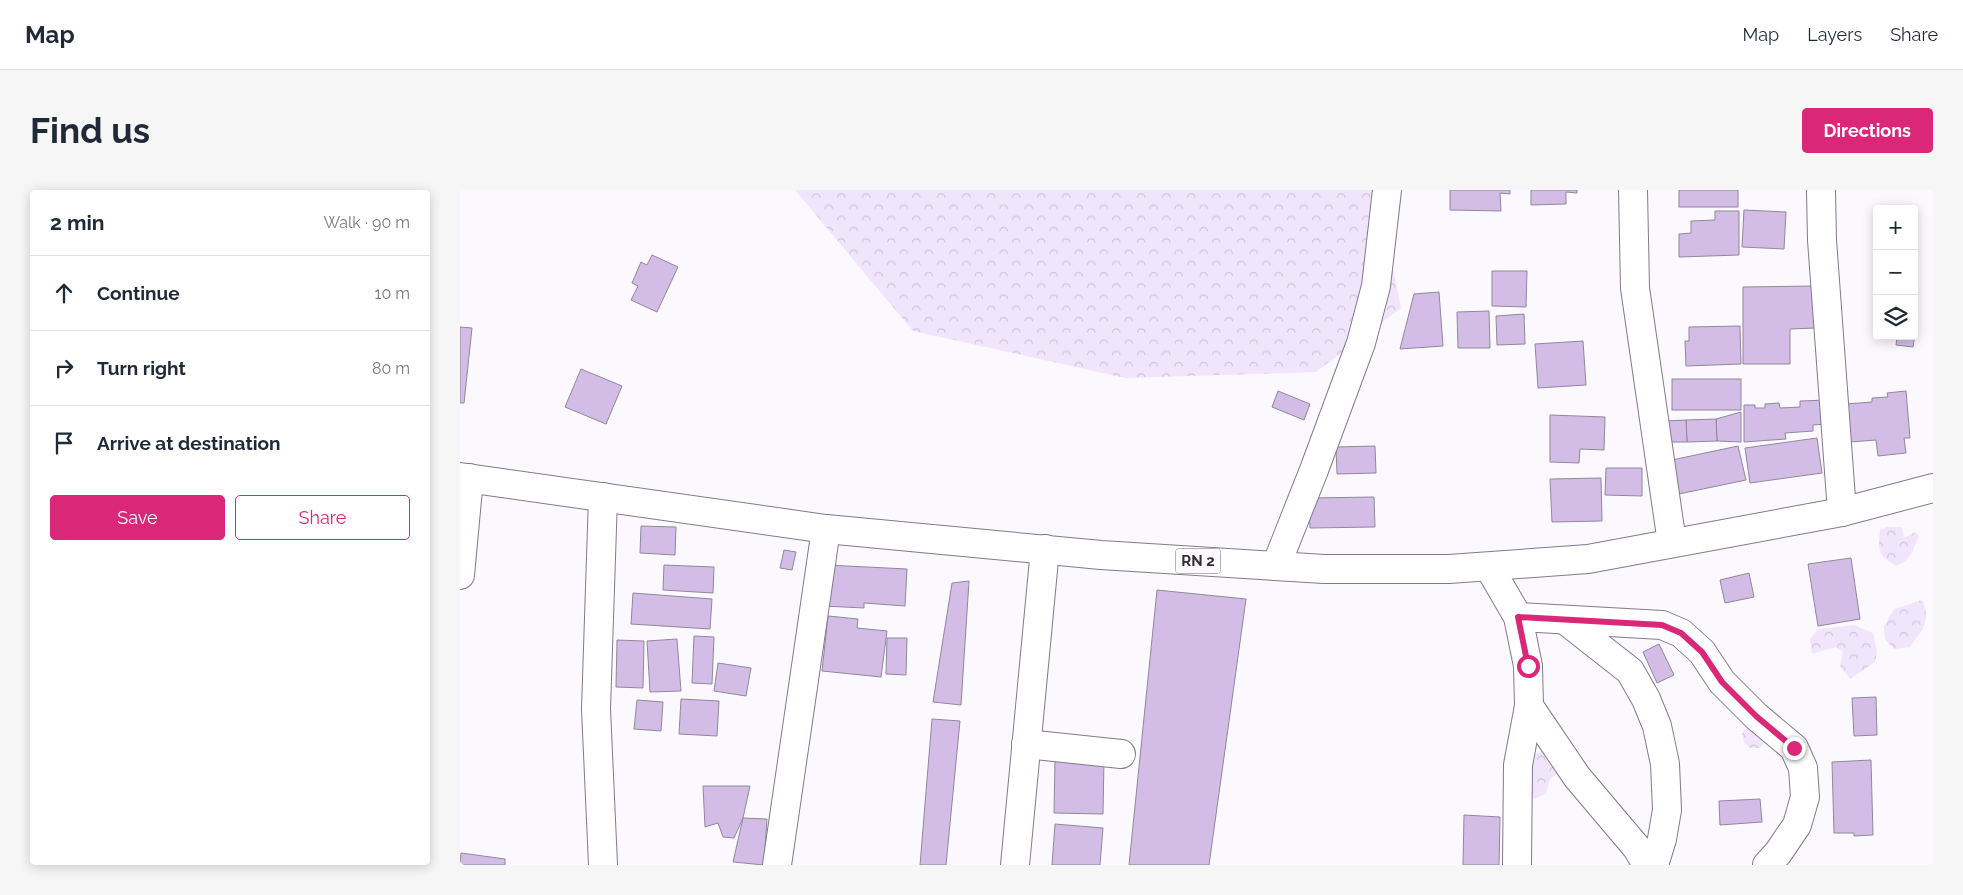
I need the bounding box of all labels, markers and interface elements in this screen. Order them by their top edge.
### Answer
text: Map [25,20,75,49]
text: Map [1743,24,1779,45]
text: Layers [1807,24,1862,45]
text: Share [1890,24,1938,45]
button: Directions [1802,108,1933,153]
text: Find us [30,110,150,151]
map controls [1873,205,1918,340]
button: + [1873,205,1918,250]
text: 2 min [50,210,104,235]
text: Walk · 90 m [323,213,410,232]
button: − [1873,250,1918,295]
icon: ahead [50,279,78,307]
text: Continue [97,282,180,304]
text: 10 m [375,284,410,303]
button: layers [1873,295,1918,340]
icon: right [50,354,78,382]
text: Turn right [97,357,186,379]
text: 80 m [372,359,410,378]
icon: arrive [50,429,78,457]
text: Arrive at destination [97,432,281,454]
button: Save [50,495,225,540]
button: Share [235,495,410,540]
road number: RN 2 [1176,548,1220,574]
route start [1517,655,1540,678]
route end [1783,737,1806,760]

